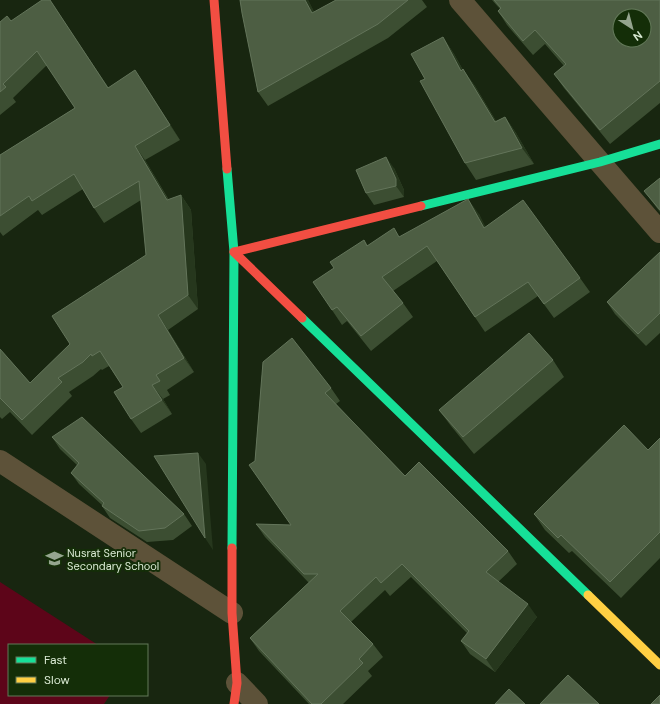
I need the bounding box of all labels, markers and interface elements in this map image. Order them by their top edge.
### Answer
north arrow [612,8,652,48]
text: N [631,28,645,44]
place label: Nusrat Senior Secondary School [67,546,159,573]
school or university icon: Nusrat Senior Secondary School [44,549,64,569]
legend [8,644,148,696]
text: Fast [44,652,67,668]
text: Slow [44,672,70,688]

